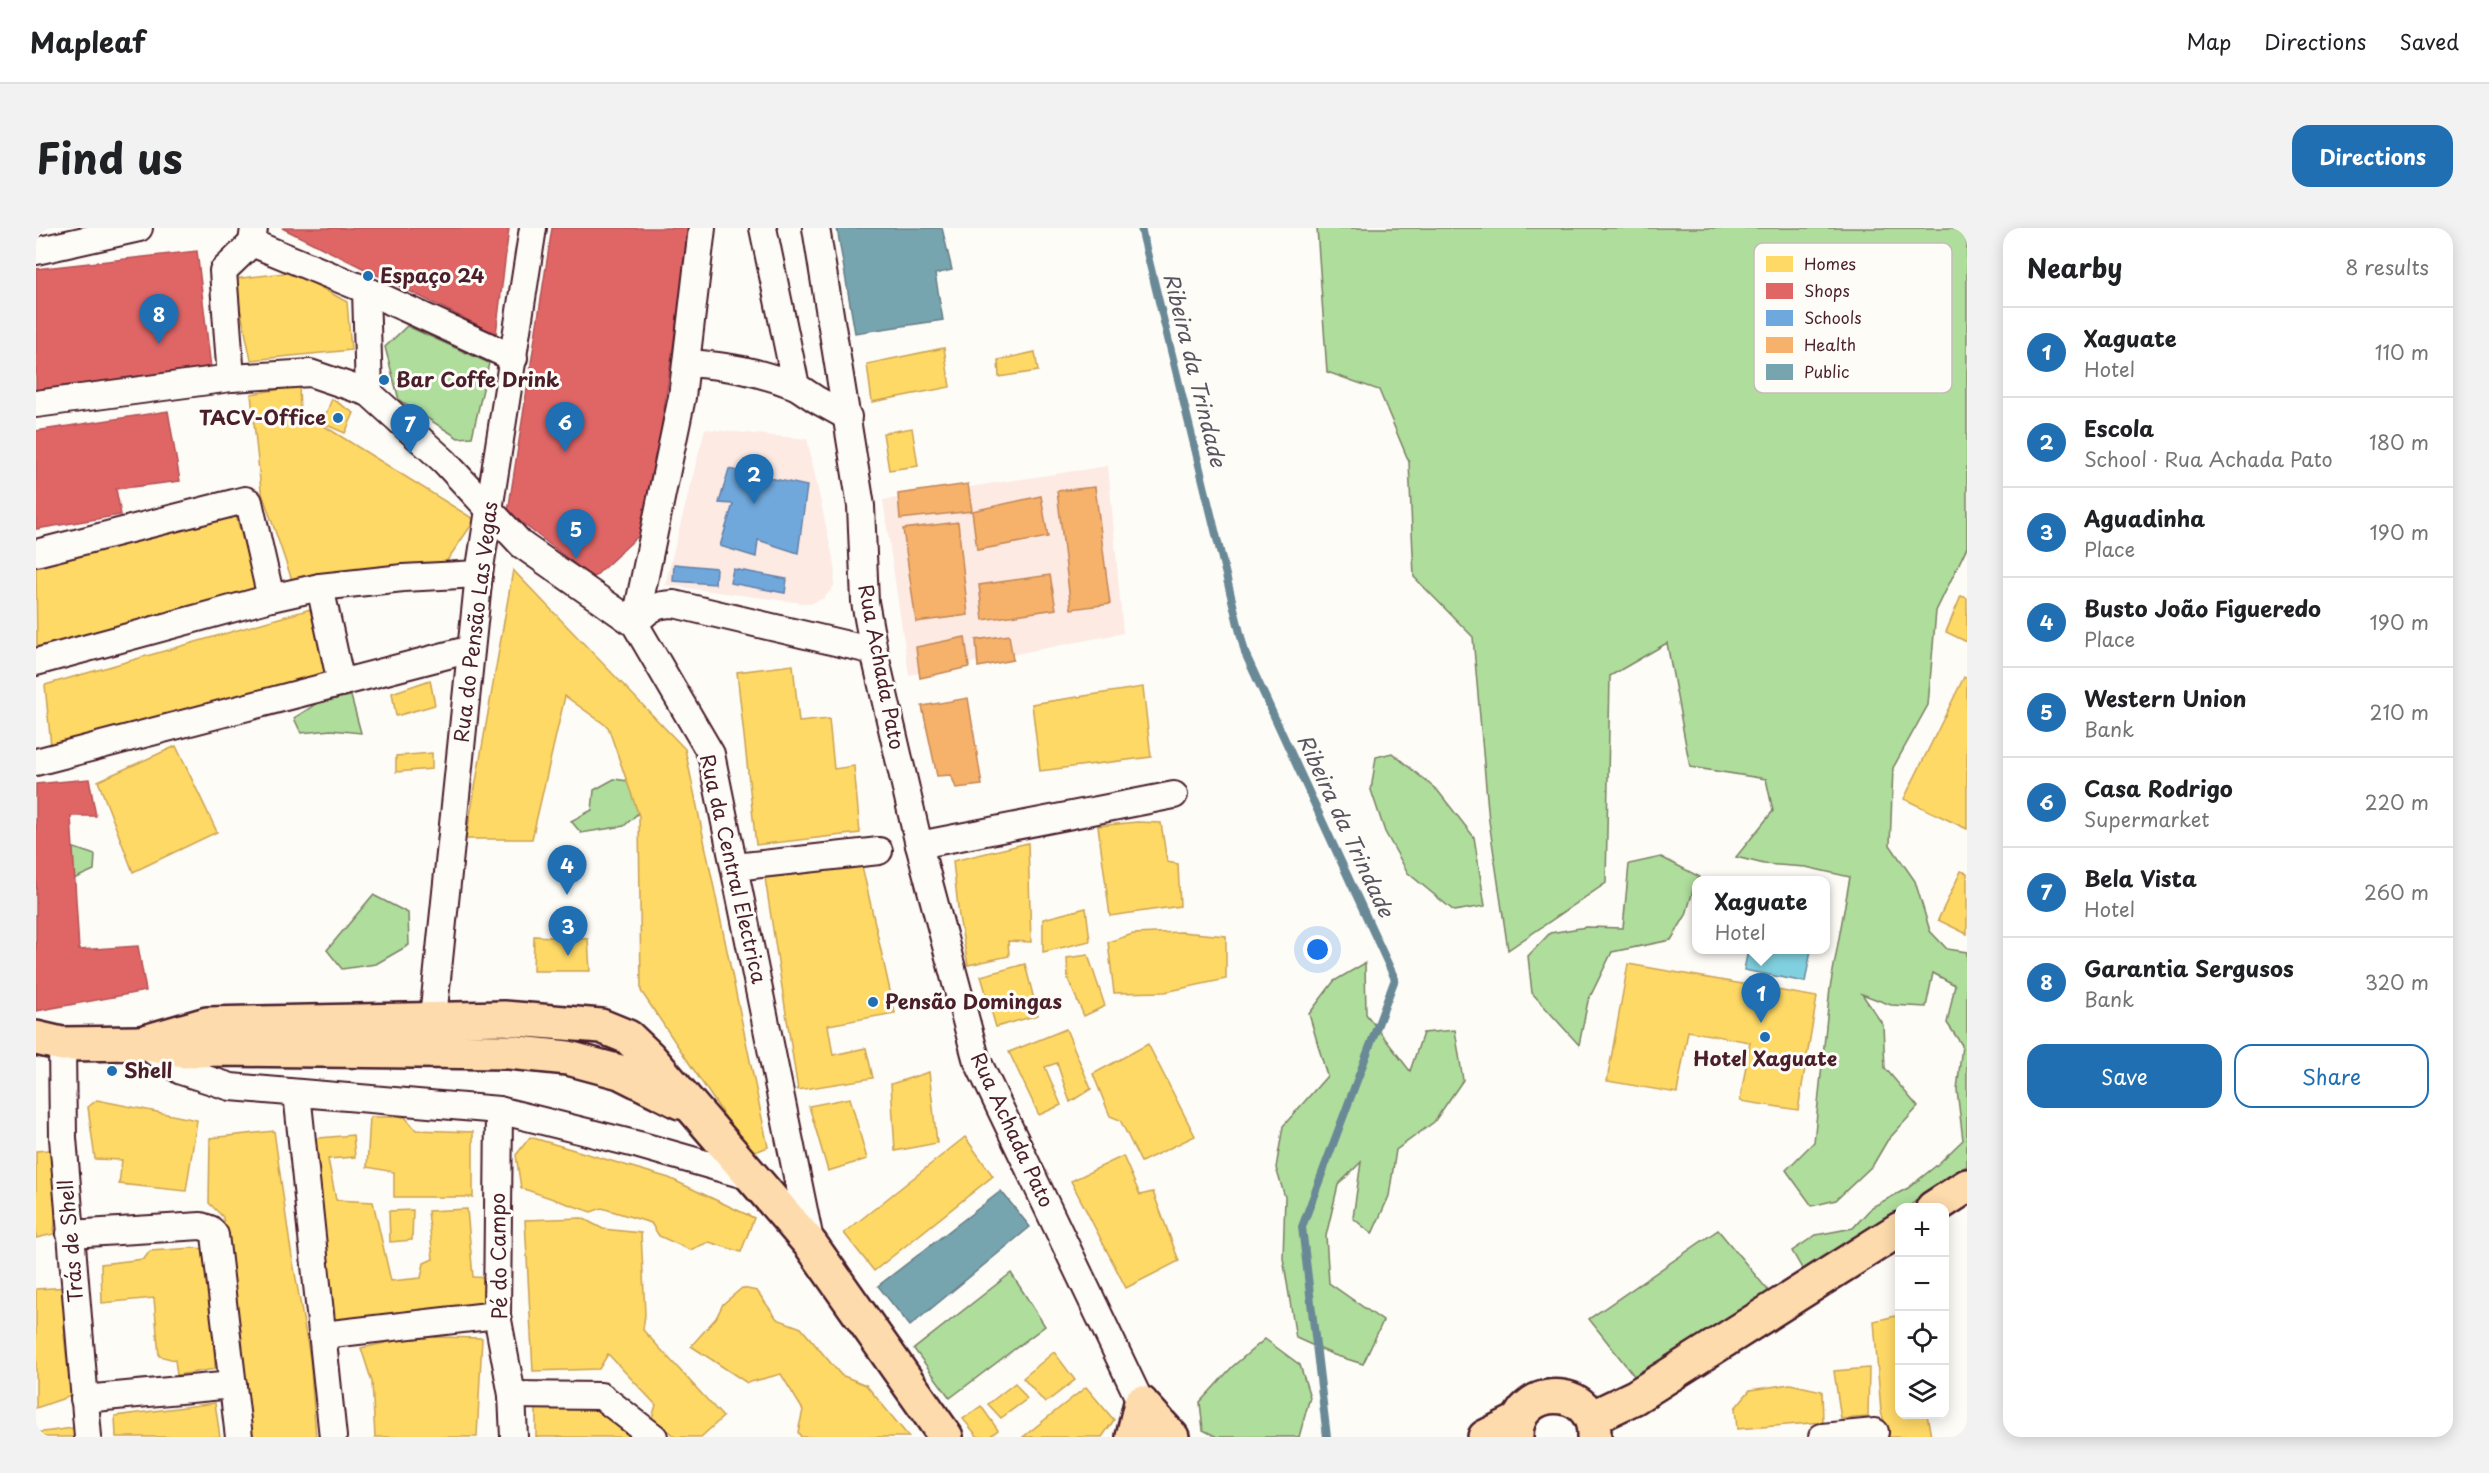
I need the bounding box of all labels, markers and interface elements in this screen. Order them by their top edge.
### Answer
text: Mapleaf [30,20,146,63]
text: Map [2186,25,2231,57]
text: Directions [2264,25,2366,57]
text: Saved [2399,25,2459,57]
text: Find us [36,125,183,188]
button: Directions [2292,125,2453,187]
legend [1754,243,1952,393]
text: Nearby [2027,248,2122,287]
text: Homes [1804,251,1856,275]
text: 8 results [2345,252,2429,282]
place label: Espaço 24 [380,260,485,290]
marker: Espaço 24 [361,269,375,283]
water label: Ribeira da Trindade [1156,269,1236,471]
text: Shops [1804,278,1850,302]
pin: 8 [140,294,178,344]
text: Schools [1804,305,1862,329]
text: Xaguate [2084,321,2177,354]
text: Health [1804,332,1856,356]
text: 1 [2042,337,2051,367]
text: 110 m [2375,337,2429,367]
text: Hotel [2084,354,2135,384]
text: Public [1804,359,1849,383]
place label: Bar Coffe Drink [396,364,560,394]
marker: Bar Coffe Drink [377,373,391,387]
place label: TACV-Office [199,402,326,432]
pin: 6 [546,402,584,452]
pin: 7 [390,404,430,454]
marker: TACV-Office [331,411,345,425]
text: Escola [2084,411,2154,444]
text: 2 [2039,427,2054,457]
text: 180 m [2369,427,2429,457]
text: School · Rua Achada Pato [2084,444,2333,474]
pin: 2 [734,454,774,504]
street label: Rua do Pensão Las Vegas [445,500,505,744]
text: Aguadinha [2084,501,2205,534]
pin: 5 [556,510,596,559]
text: 3 [2040,517,2053,547]
text: 190 m [2370,517,2429,547]
text: Place [2084,534,2135,564]
street label: Rua Achada Pato [851,582,913,752]
text: Busto João Figueredo [2084,591,2321,624]
text: 4 [2040,607,2053,637]
text: 190 m [2370,607,2429,637]
text: Place [2084,624,2135,654]
text: Western Union [2084,681,2246,714]
text: 5 [2040,697,2053,727]
text: 210 m [2370,697,2429,727]
text: Bank [2084,714,2134,744]
water label: Ribeira da Trindade [1290,728,1404,924]
street label: Rua da Central Electrica [693,751,775,987]
text: Casa Rodrigo [2084,771,2233,804]
text: 6 [2039,787,2054,817]
text: 220 m [2365,787,2429,817]
text: Supermarket [2084,804,2210,834]
pin: 4 [548,846,586,895]
text: Bela Vista [2084,861,2197,894]
popup [1692,876,1830,954]
text: 7 [2041,877,2052,907]
text: 260 m [2364,877,2429,907]
text: Xaguate [1715,884,1807,917]
text: Hotel [2084,894,2135,924]
pin: 3 [548,906,588,956]
text: Hotel [1715,917,1766,947]
your location [1303,935,1332,964]
text: Garantia Sergusos [2084,951,2294,984]
text: 8 [2040,967,2053,997]
text: 320 m [2365,967,2429,997]
pin: 1 [1742,974,1780,1023]
text: Bank [2084,984,2134,1014]
place label: Pensão Domingas [885,986,1062,1016]
marker: Pensão Domingas [866,995,880,1009]
marker: Hotel Xaguate [1758,1030,1772,1044]
place label: Hotel Xaguate [1693,1043,1837,1073]
button: Save [2027,1044,2222,1108]
button: Share [2234,1044,2429,1108]
street label: Rua Achada Pato [964,1047,1062,1212]
place label: Shell [124,1055,172,1085]
marker: Shell [105,1064,119,1078]
street label: Trás de Shell [50,1178,90,1304]
street label: Pé do Campo [482,1192,514,1320]
map controls [1895,1203,1949,1419]
button: + [1895,1203,1949,1257]
button: − [1895,1257,1949,1311]
button: locate [1895,1311,1949,1365]
button: layers [1895,1365,1949,1419]

